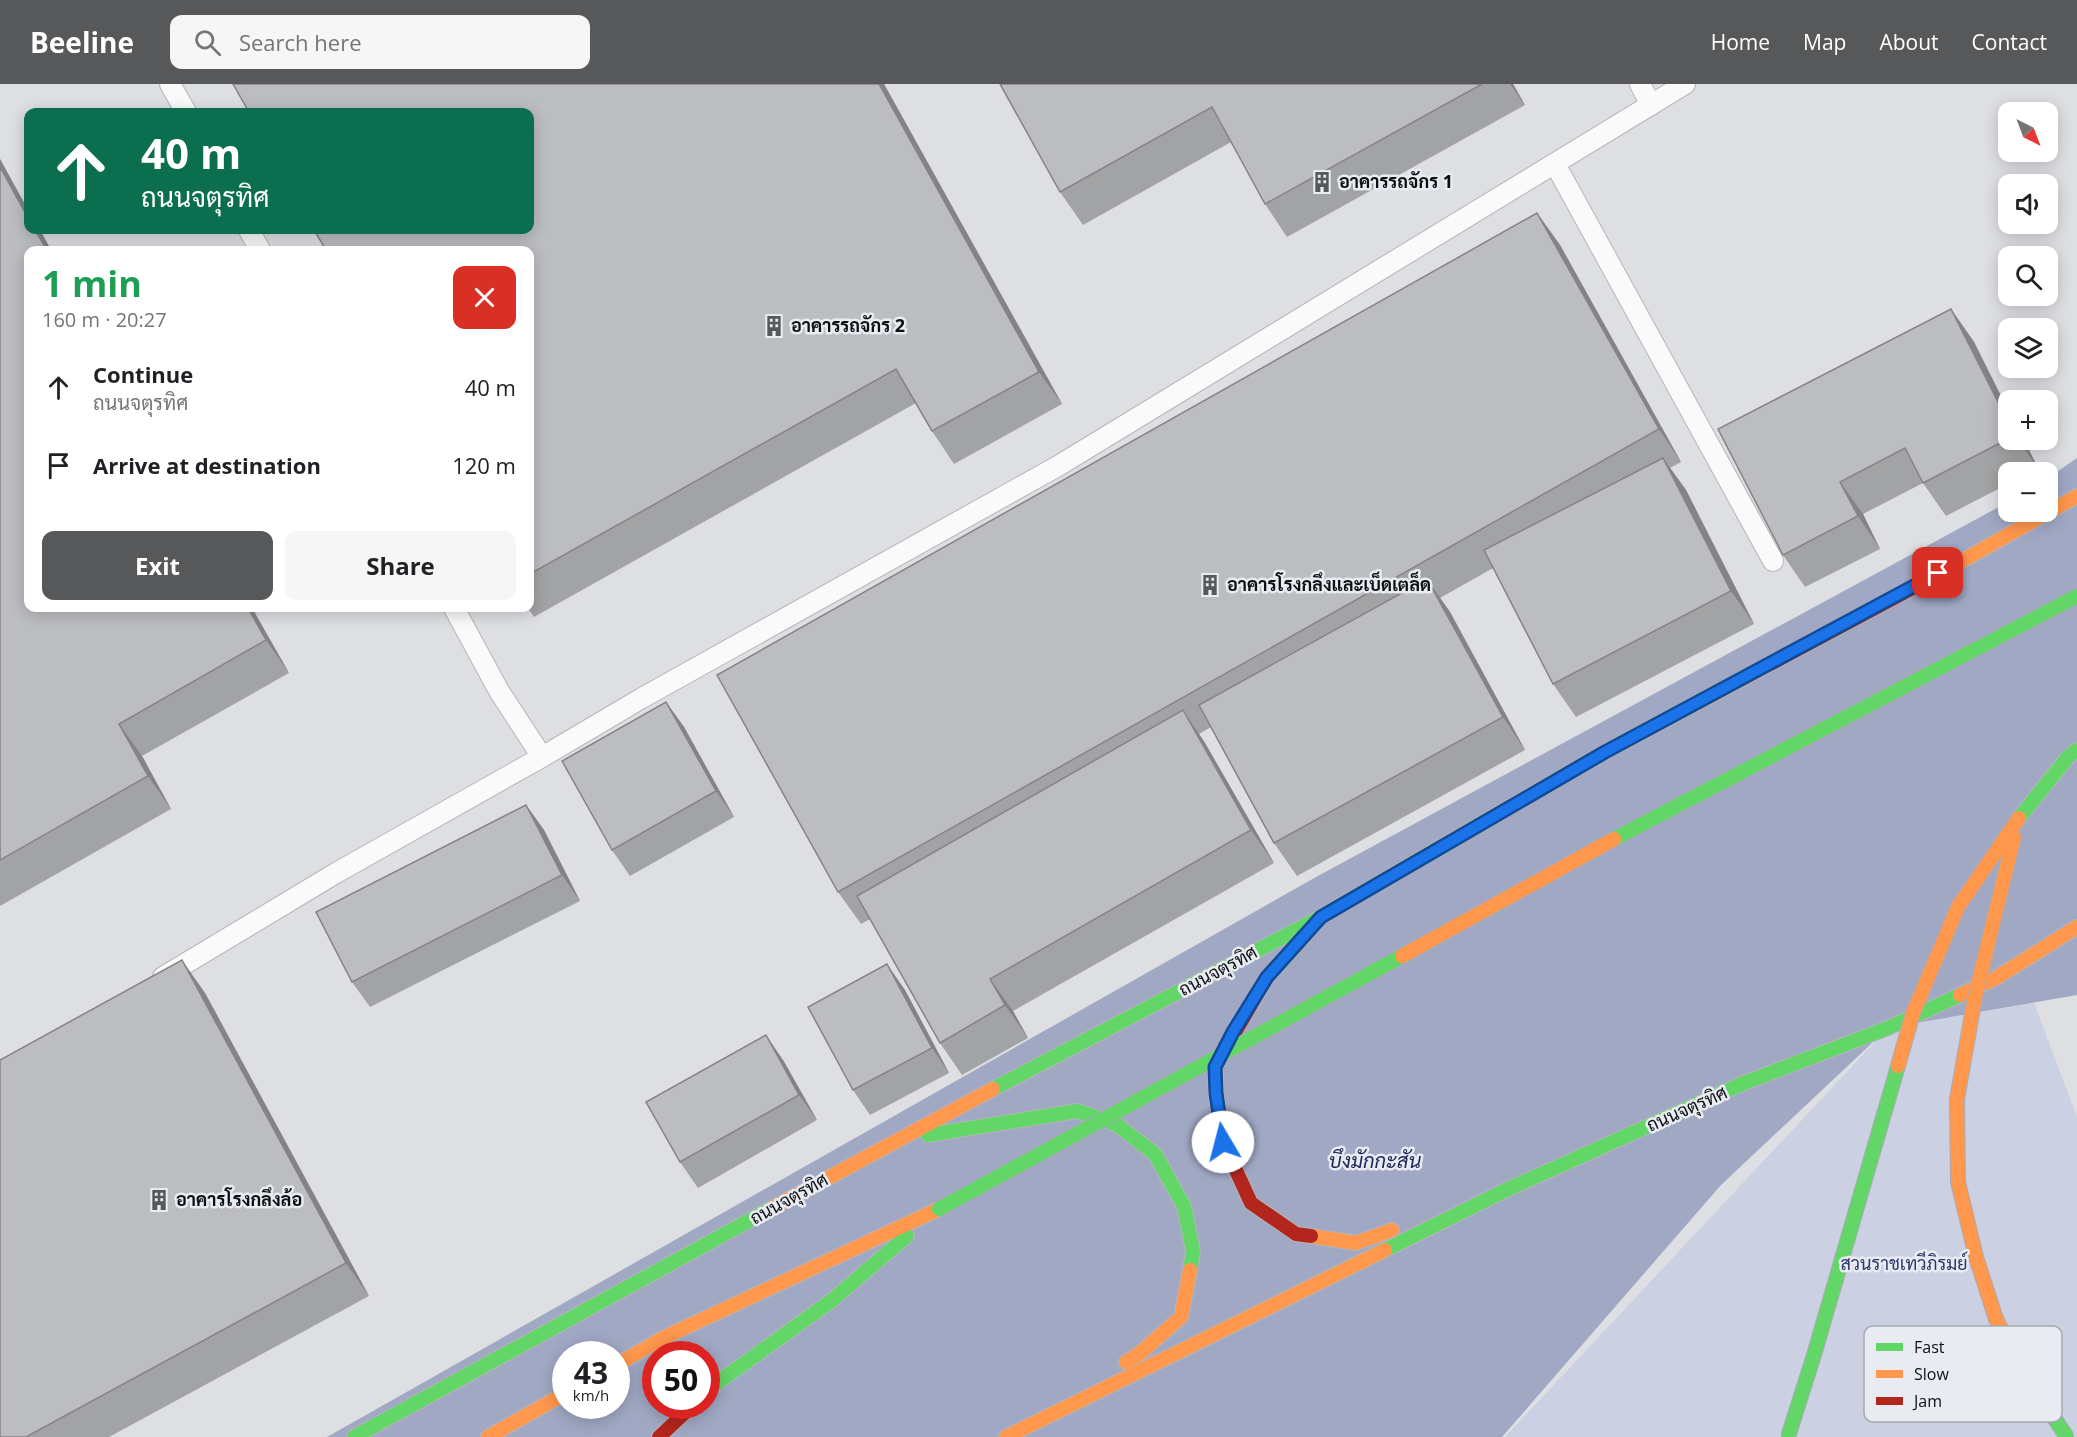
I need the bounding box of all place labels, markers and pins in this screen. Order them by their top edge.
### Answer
place label: อาคารรถจักร 1 [1339,169,1453,193]
building icon: อาคารรถจักร 1 [1310,170,1334,194]
place label: อาคารรถจักร 2 [791,313,905,337]
building icon: อาคารรถจักร 2 [762,314,786,338]
pin [1912,547,1963,598]
place label: อาคารโรงกลึงและเบ็ดเตล็ด [1227,571,1431,596]
building icon: อาคารโรงกลึงและเบ็ดเตล็ด [1198,573,1222,597]
place label: อาคารโรงกลึงล้อ [176,1187,302,1211]
building icon: อาคารโรงกลึงล้อ [147,1188,171,1212]

